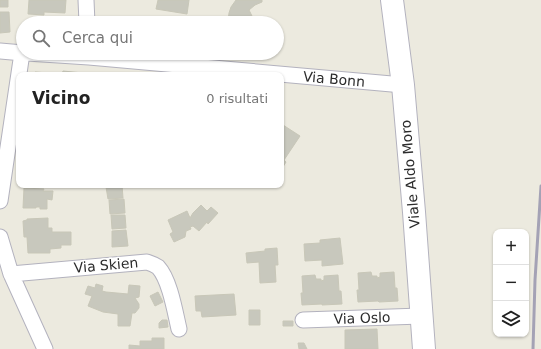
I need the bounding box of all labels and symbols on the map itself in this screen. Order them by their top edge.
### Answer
street label: Via Bonn [302,68,366,90]
street label: Viale Aldo Moro [397,119,423,229]
street label: Via Skien [73,254,139,276]
street label: Via Oslo [333,309,391,327]

